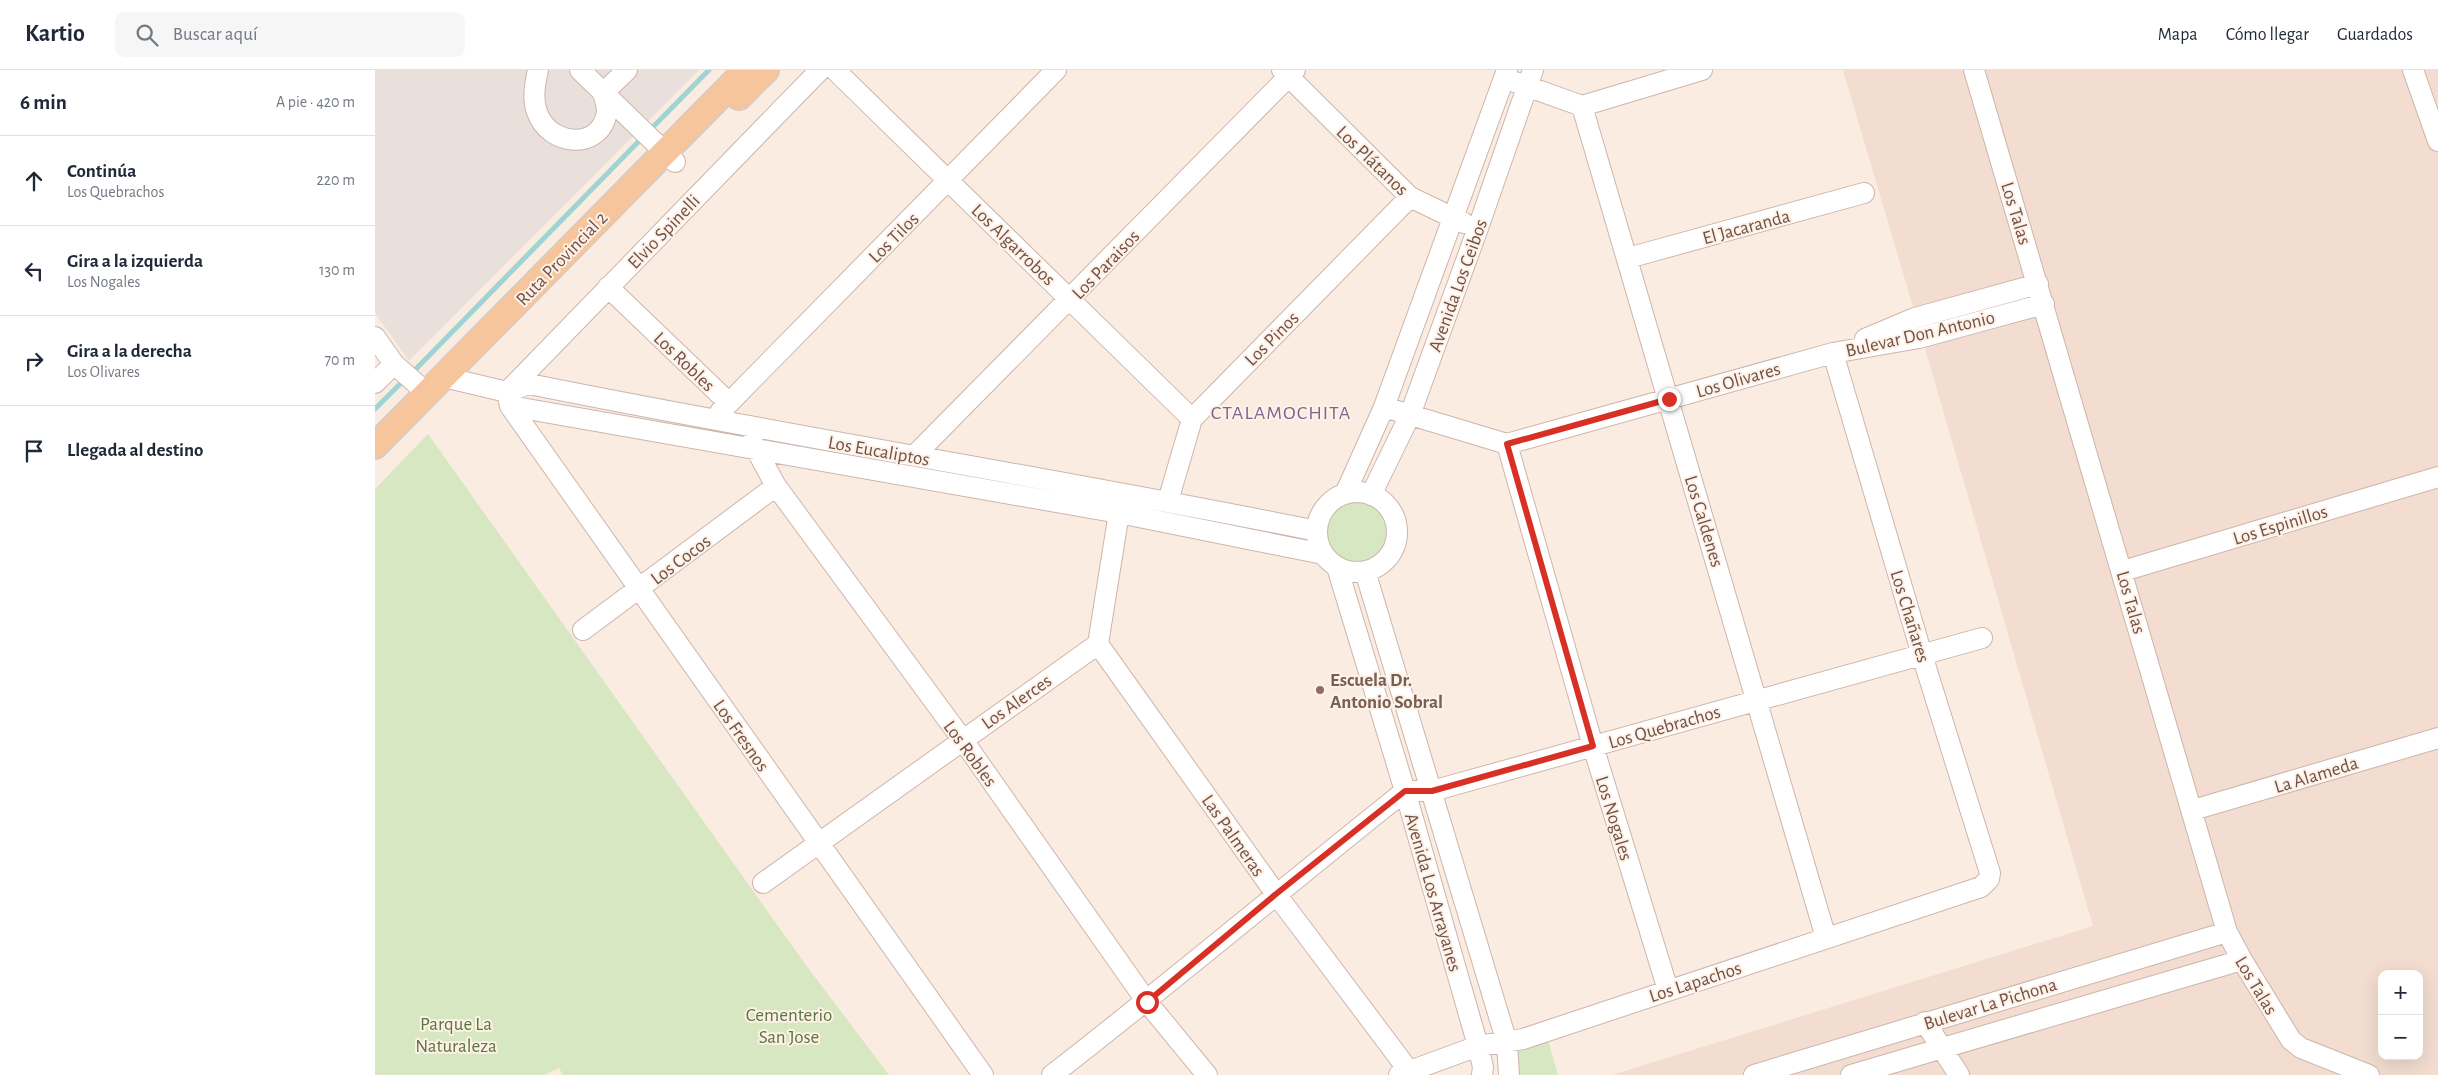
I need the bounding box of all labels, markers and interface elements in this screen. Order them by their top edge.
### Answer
search box [115,12,465,57]
icon: search [133,21,161,49]
text: Kartio [25,22,85,46]
text: Buscar aquí [173,25,258,44]
text: Mapa [2158,26,2198,44]
text: Cómo llegar [2226,26,2309,44]
text: Guardados [2337,26,2413,44]
text: 6 min [20,92,67,113]
text: A pie · 420 m [276,94,355,110]
street label: Los Plátanos [1333,123,1411,200]
text: Continúa [67,162,136,181]
icon: ahead [20,167,48,195]
text: 220 m [317,172,355,188]
street label: Los Talas [1997,180,2034,247]
text: Los Quebrachos [67,184,164,200]
street label: Elvio Spinelli [624,191,704,273]
street label: Los Algarrobos [967,201,1058,289]
street label: El Jacaranda [1701,207,1792,248]
street label: Ruta Provincial 2 [513,208,612,310]
street label: Los Tilos [865,209,923,267]
street label: Avenida Los Ceibos [1426,217,1491,354]
street label: Los Paraisos [1069,227,1143,303]
text: Gira a la izquierda [67,252,203,271]
icon: left [20,257,48,285]
text: 130 m [319,262,355,278]
text: Los Nogales [67,274,141,290]
street label: Los Pinos [1241,308,1303,370]
street label: Bulevar Don Antonio [1844,308,1997,361]
street label: Los Robles [650,329,718,396]
text: Gira a la derecha [67,342,192,361]
icon: right [20,347,48,375]
text: 70 m [324,352,355,368]
street label: Los Olivares [1694,359,1783,402]
text: Los Olivares [67,364,140,380]
route end [1658,388,1681,411]
district label: CTALAMOCHITA [1211,403,1351,423]
street label: Los Eucaliptos [827,433,931,470]
icon: arrive [20,437,48,465]
text: Llegada al destino [67,441,204,460]
street label: Los Caldenes [1681,473,1726,569]
street label: Los Espinillos [2231,502,2330,549]
street label: Los Cocos [647,532,714,589]
street label: Los Chañares [1886,568,1933,665]
street label: Los Talas [2113,569,2149,636]
street label: Los Alerces [978,671,1055,733]
place label: Escuela Dr. Antonio Sobral [1330,671,1443,712]
marker: Escuela Dr. Antonio Sobral [1314,684,1326,696]
street label: Los Fresnos [709,697,772,775]
street label: Los Quebrachos [1606,702,1723,752]
street label: Los Robles [940,717,1000,790]
street label: La Alameda [2272,754,2361,797]
street label: Los Nogales [1592,774,1635,863]
street label: Las Palmeras [1198,791,1268,880]
street label: Avenida Los Arrayanes [1401,811,1464,974]
street label: Los Talas [2231,953,2280,1018]
street label: Los Lapachos [1647,959,1744,1006]
map controls [2378,970,2423,1060]
button: + [2378,970,2423,1015]
street label: Bulevar La Pichona [1922,975,2059,1034]
route start [1136,991,1159,1014]
park label: Cementerio San Jose [746,1006,832,1047]
park label: Parque La Naturaleza [415,1015,497,1056]
button: − [2378,1015,2423,1060]

